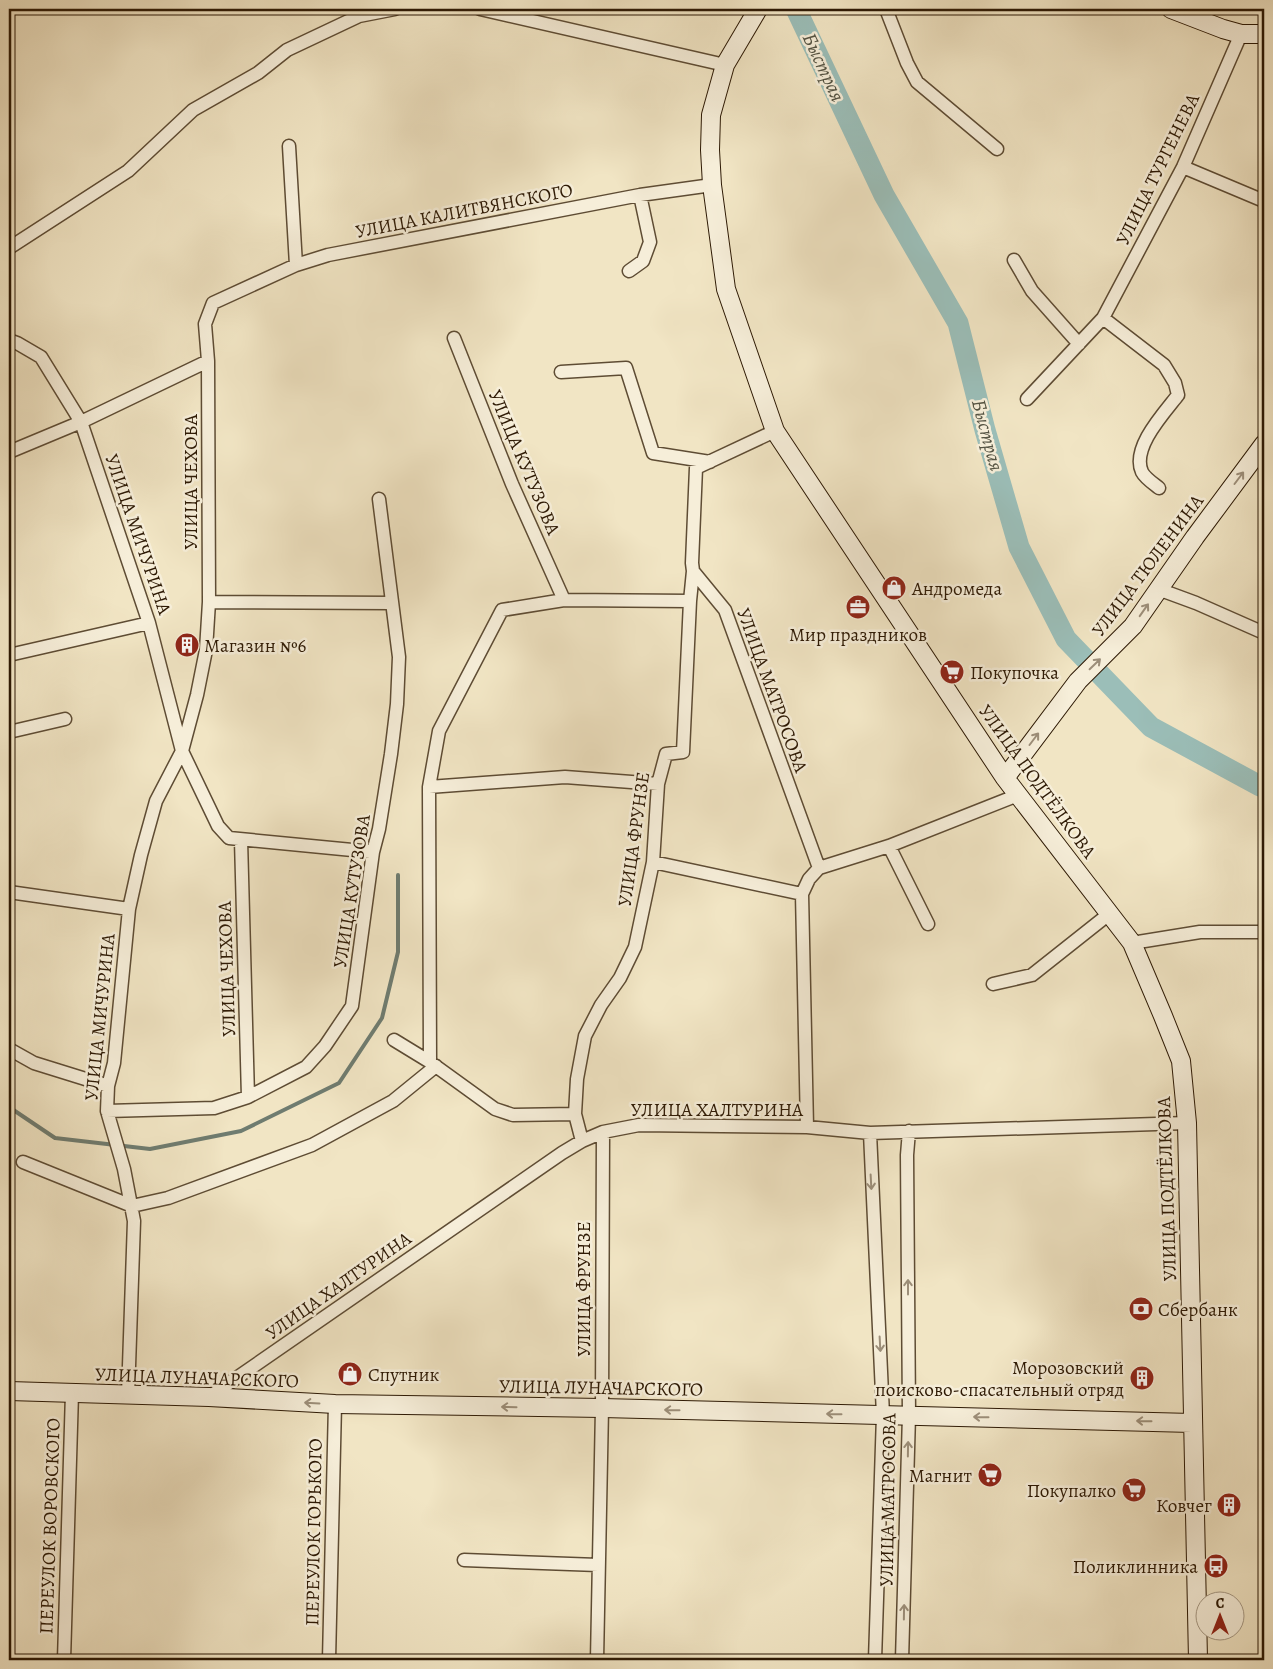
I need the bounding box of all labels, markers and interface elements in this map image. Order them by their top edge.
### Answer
water label: Быстрая [796,28,851,106]
street label: УЛИЦА ТУРГЕНЕВА [1110,88,1206,250]
street label: УЛИЦА КАЛИТВЯНСКОГО [353,177,575,245]
street label: УЛИЦА КУТУЗОВА [482,386,567,540]
water label: Быстрая [965,396,1010,474]
street label: УЛИЦА ЧЕХОВА [178,413,204,550]
street label: УЛИЦА МИЧУРИНА [98,451,178,619]
one-way arrow [1234,471,1244,485]
street label: УЛИЦА ТЮЛЕНИНА [1086,489,1210,642]
shop icon: Андромеда [881,575,907,601]
place label: Андромеда [911,576,1002,602]
office icon: Мир праздников [845,594,871,620]
one-way arrow [1139,603,1149,617]
street label: УЛИЦА МАТРОСОВА [730,605,814,777]
place label: Мир праздников [789,622,927,648]
building icon: Магазин №6 [174,632,200,658]
place label: Магазин №6 [204,633,307,659]
one-way arrow [1089,658,1102,670]
supermarket icon: Покупочка [939,659,965,685]
place label: Покупочка [970,660,1059,686]
street label: УЛИЦА ПОДТЁЛКОВА [972,699,1102,865]
one-way arrow [1029,732,1039,746]
street label: УЛИЦА ФРУНЗЕ [612,770,656,908]
street label: УЛИЦА КУТУЗОВА [327,812,377,970]
street label: УЛИЦА ЧЕХОВА [212,900,242,1037]
street label: УЛИЦА МИЧУРИНА [78,931,122,1102]
street label: УЛИЦА ПОДТЁЛКОВА [1151,1095,1183,1282]
street label: УЛИЦА ХАЛТУРИНА [631,1097,804,1123]
one-way arrow [867,1173,876,1189]
street label: УЛИЦА ФРУНЗЕ [571,1221,597,1357]
street label: УЛИЦА ХАЛТУРИНА [261,1225,417,1346]
one-way arrow [903,1279,912,1295]
bank icon: Сбербанк [1128,1296,1154,1322]
place label: Сбербанк [1158,1297,1238,1323]
one-way arrow [875,1336,884,1352]
place label: Морозовский поисково-спасательный отряд [875,1355,1124,1403]
street label: УЛИЦА ЛУНАЧАРСКОГО [95,1361,299,1395]
shop icon: Спутник [337,1361,363,1387]
place label: Спутник [368,1362,440,1388]
building icon: Морозовский поисково-спасательный отряд [1129,1365,1155,1391]
street label: УЛИЦА ЛУНАЧАРСКОГО [499,1373,703,1403]
one-way arrow [304,1399,320,1408]
one-way arrow [502,1402,518,1412]
one-way arrow [664,1405,680,1414]
one-way arrow [827,1409,843,1419]
street label: УЛИЦА МАТРОСОВА [873,1412,903,1587]
one-way arrow [973,1412,990,1422]
one-way arrow [1136,1417,1152,1426]
street label: ПЕРЕУЛОК ВОРОВСКОГО [33,1418,67,1635]
street label: ПЕРЕУЛОК ГОРЬКОГО [299,1438,329,1626]
one-way arrow [903,1441,913,1458]
supermarket icon: Магнит [977,1462,1003,1488]
place label: Магнит [909,1463,973,1489]
supermarket icon: Покупалко [1121,1477,1147,1503]
place label: Покупалко [1027,1478,1116,1504]
building icon: Ковчег [1216,1492,1242,1518]
place label: Ковчег [1156,1493,1212,1519]
bus stop icon: Поликлинника [1203,1553,1229,1579]
place label: Поликлинника [1073,1554,1198,1580]
north arrow [1196,1592,1246,1642]
text: С [1216,1594,1225,1613]
one-way arrow [899,1604,908,1620]

